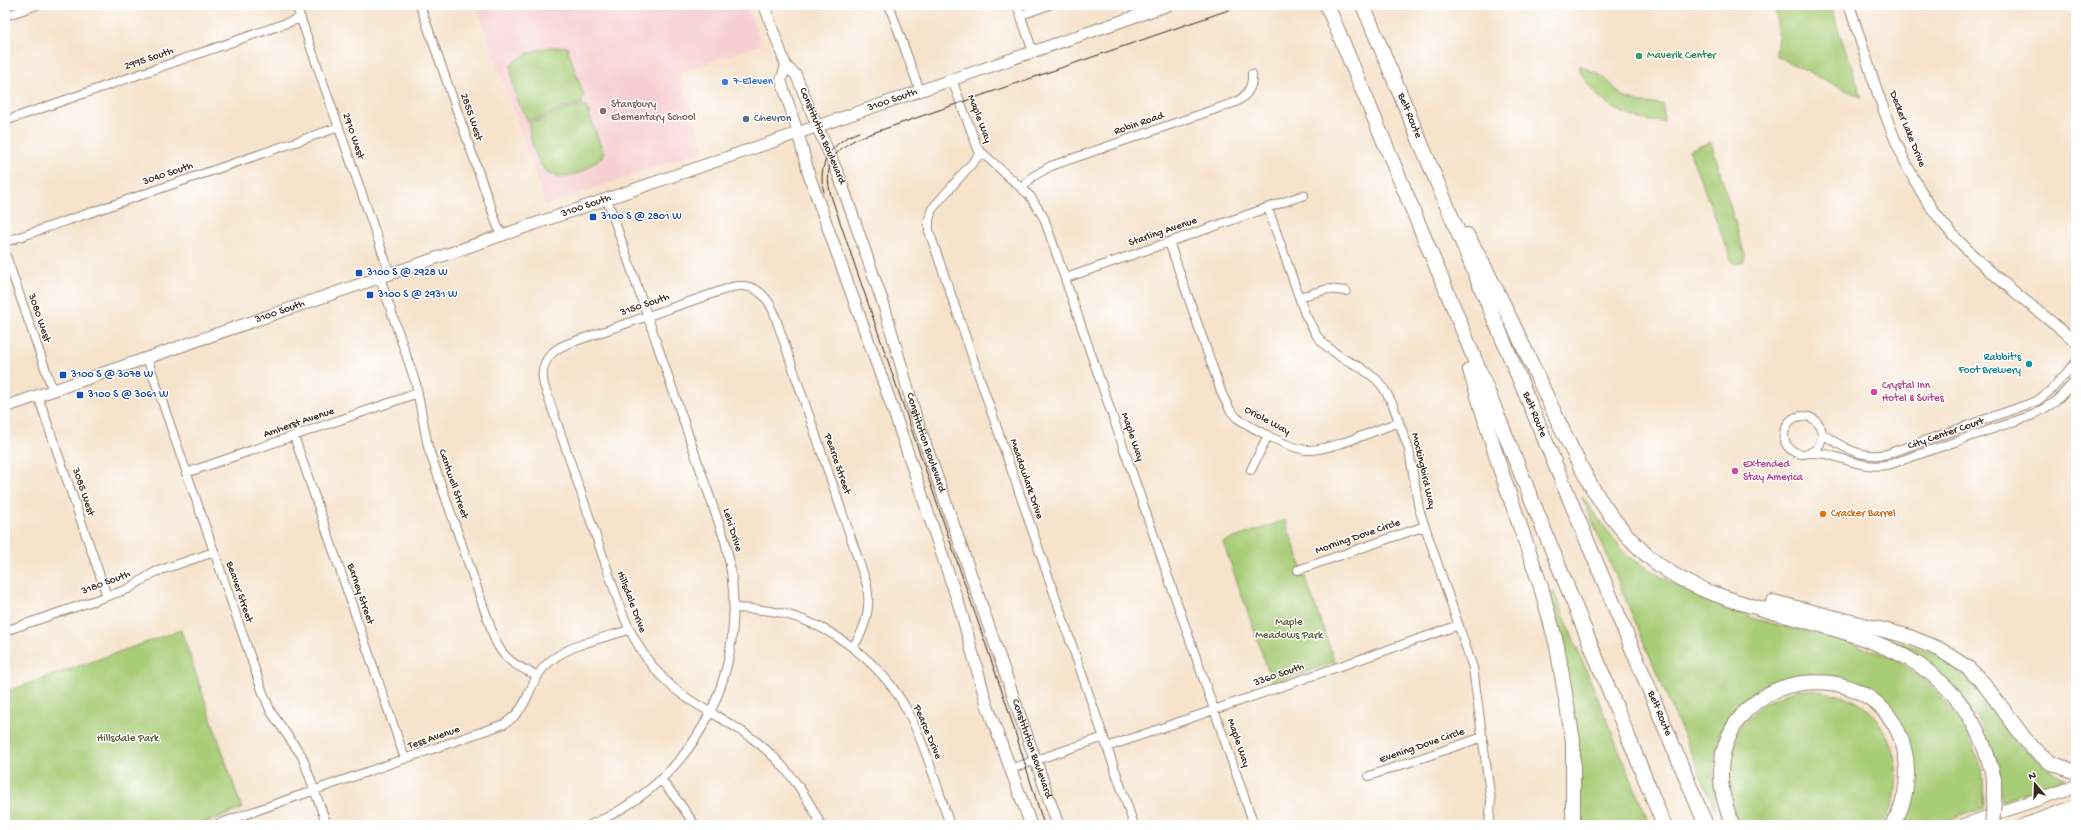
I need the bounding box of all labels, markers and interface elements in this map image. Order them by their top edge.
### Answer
street label: 2995 South [123,45,175,73]
place label: Maverik Center [1647,50,1717,62]
marker: Maverik Center [1634,51,1644,61]
place label: 7-Eleven [732,76,774,88]
marker: 7-Eleven [720,77,730,87]
street label: Constitution Boulevard [796,86,848,188]
street label: 3100 South [865,86,919,115]
street label: Decker Lake Drive [1886,88,1928,169]
street label: Belt Route [1394,90,1424,140]
street label: 2855 West [457,92,485,144]
street label: Maple Way [964,93,994,145]
place label: Stansbury Elementary School [611,99,696,124]
marker: Stansbury Elementary School [598,106,608,116]
street label: Robin Road [1113,109,1167,138]
street label: 2910 West [340,111,367,162]
place label: Chevron [754,113,792,125]
marker: Chevron [741,114,751,124]
street label: 3040 South [140,160,195,189]
street label: 3100 South [559,192,613,221]
place label: 3100 S @ 2801 W [600,211,682,223]
marker: 3100 S @ 2801 W [588,212,598,222]
street label: Starling Avenue [1127,215,1199,249]
place label: 3100 S @ 2928 W [366,267,448,279]
marker: 3100 S @ 2928 W [354,268,364,278]
place label: 3100 S @ 2931 W [377,289,457,301]
marker: 3100 S @ 2931 W [365,290,375,300]
street label: 3080 West [25,291,53,345]
street label: 3150 South [618,291,671,319]
street label: 3100 South [253,298,307,326]
place label: Rabbit's Foot Brewery [1957,352,2022,377]
marker: Rabbit's Foot Brewery [2024,359,2034,369]
place label: 3100 S @ 3078 W [70,369,153,381]
marker: 3100 S @ 3078 W [58,370,68,380]
place label: Crystal Inn Hotel & Suites [1882,380,1945,405]
marker: Crystal Inn Hotel & Suites [1869,387,1879,397]
place label: 3100 S @ 3061 W [87,389,168,401]
street label: Belt Route [1519,389,1549,439]
marker: 3100 S @ 3061 W [75,390,85,400]
street label: Constitution Boulevard [903,392,948,495]
street label: Oriole Way [1242,404,1292,438]
street label: Amherst Avenue [262,405,336,441]
street label: Maple Way [1118,411,1146,463]
street label: City Center Court [1906,415,1987,453]
street label: Pearce Street [821,431,853,497]
street label: Mockingbird Way [1408,432,1438,511]
street label: Meadowlark Drive [1007,437,1045,521]
street label: Cantwell Street [435,448,471,522]
place label: Extended Stay America [1743,459,1804,484]
street label: 3085 West [69,465,97,519]
marker: Extended Stay America [1730,466,1740,476]
street label: Lehi Drive [720,507,744,553]
place label: Cracker Barrel [1831,508,1896,520]
marker: Cracker Barrel [1818,509,1828,519]
street label: Morning Dove Circle [1314,517,1402,557]
street label: Beaver Street [223,559,256,626]
street label: Barney Street [344,561,377,628]
street label: 3180 South [79,568,132,598]
street label: Hillsdale Drive [614,570,648,635]
park label: Maple Meadows Park [1255,617,1324,642]
street label: 3360 South [1251,661,1306,689]
street label: Belt Route [1644,688,1674,738]
street label: Constitution Boulevard [1009,698,1055,801]
street label: Pearce Drive [910,702,944,761]
street label: Maple Way [1224,717,1252,769]
street label: Tess Avenue [406,723,462,753]
street label: Evening Dove Circle [1378,726,1466,766]
park label: Hillsdale Park [97,733,160,745]
north arrow [2015,764,2055,804]
text: N [2027,770,2038,783]

